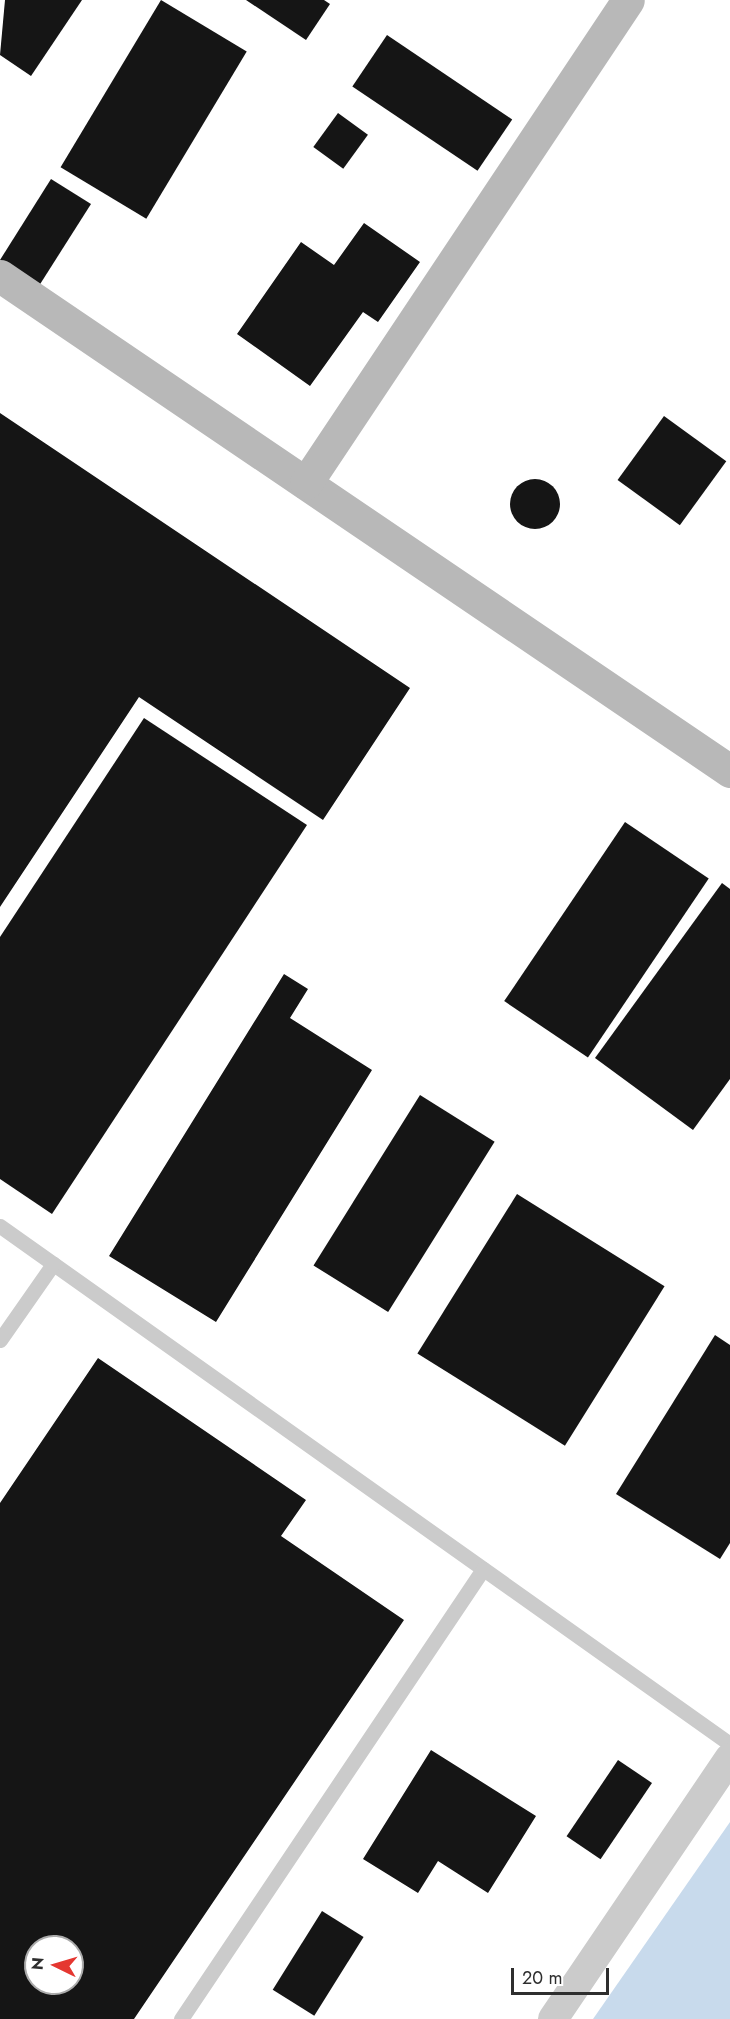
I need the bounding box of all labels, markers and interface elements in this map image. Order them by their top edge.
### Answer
north arrow [24,1935,84,1995]
text: N [26,1956,50,1971]
scale bar [514,1956,612,1994]
text: 20 m [522,1965,562,1991]

